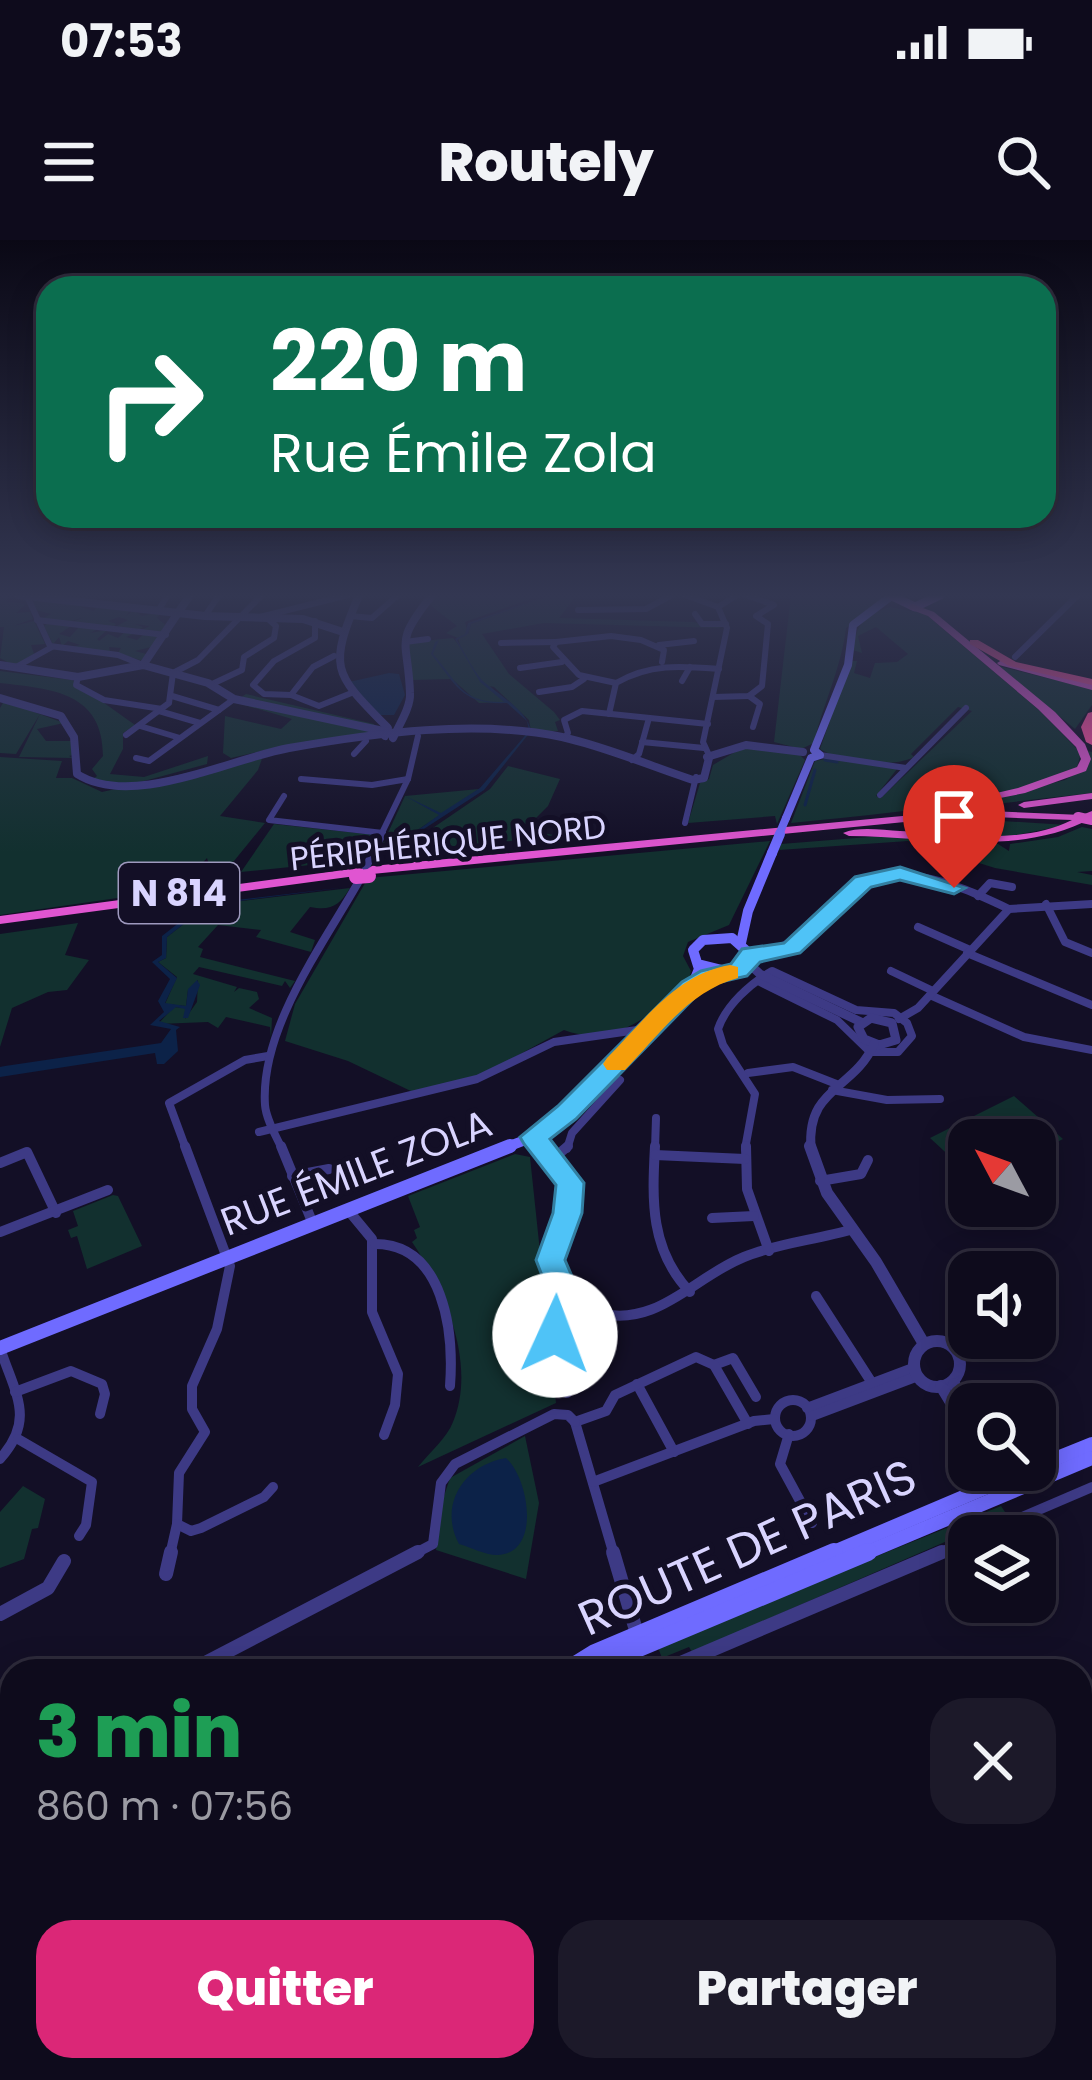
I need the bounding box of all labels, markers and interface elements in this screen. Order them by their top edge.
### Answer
text: 07:53 [60,10,183,73]
text: Routely [438,124,654,200]
icon: menu [36,129,102,195]
icon: search [990,129,1056,195]
text: 220 m [270,303,527,420]
icon: right [72,324,228,480]
text: Rue Émile Zola [270,415,657,491]
pin [903,765,1005,888]
icon: arrive [921,783,987,849]
street label: PÉRIPHÉRIQUE NORD [288,803,609,882]
road number: N 814 [119,863,239,923]
street label: RUE ÉMILE ZOLA [213,1096,499,1249]
north arrow [948,1119,1056,1227]
map controls [948,1119,1056,1623]
button: sound [948,1251,1056,1359]
position arrow [492,1272,618,1398]
button: search [948,1383,1056,1491]
street label: ROUTE DE PARIS [568,1443,927,1652]
button: layers [948,1515,1056,1623]
text: 3 min [36,1681,242,1782]
button: close [930,1698,1056,1824]
text: 860 m · 07:56 [36,1779,293,1834]
button: Quitter [36,1920,534,2058]
button: Partager [558,1920,1056,2058]

